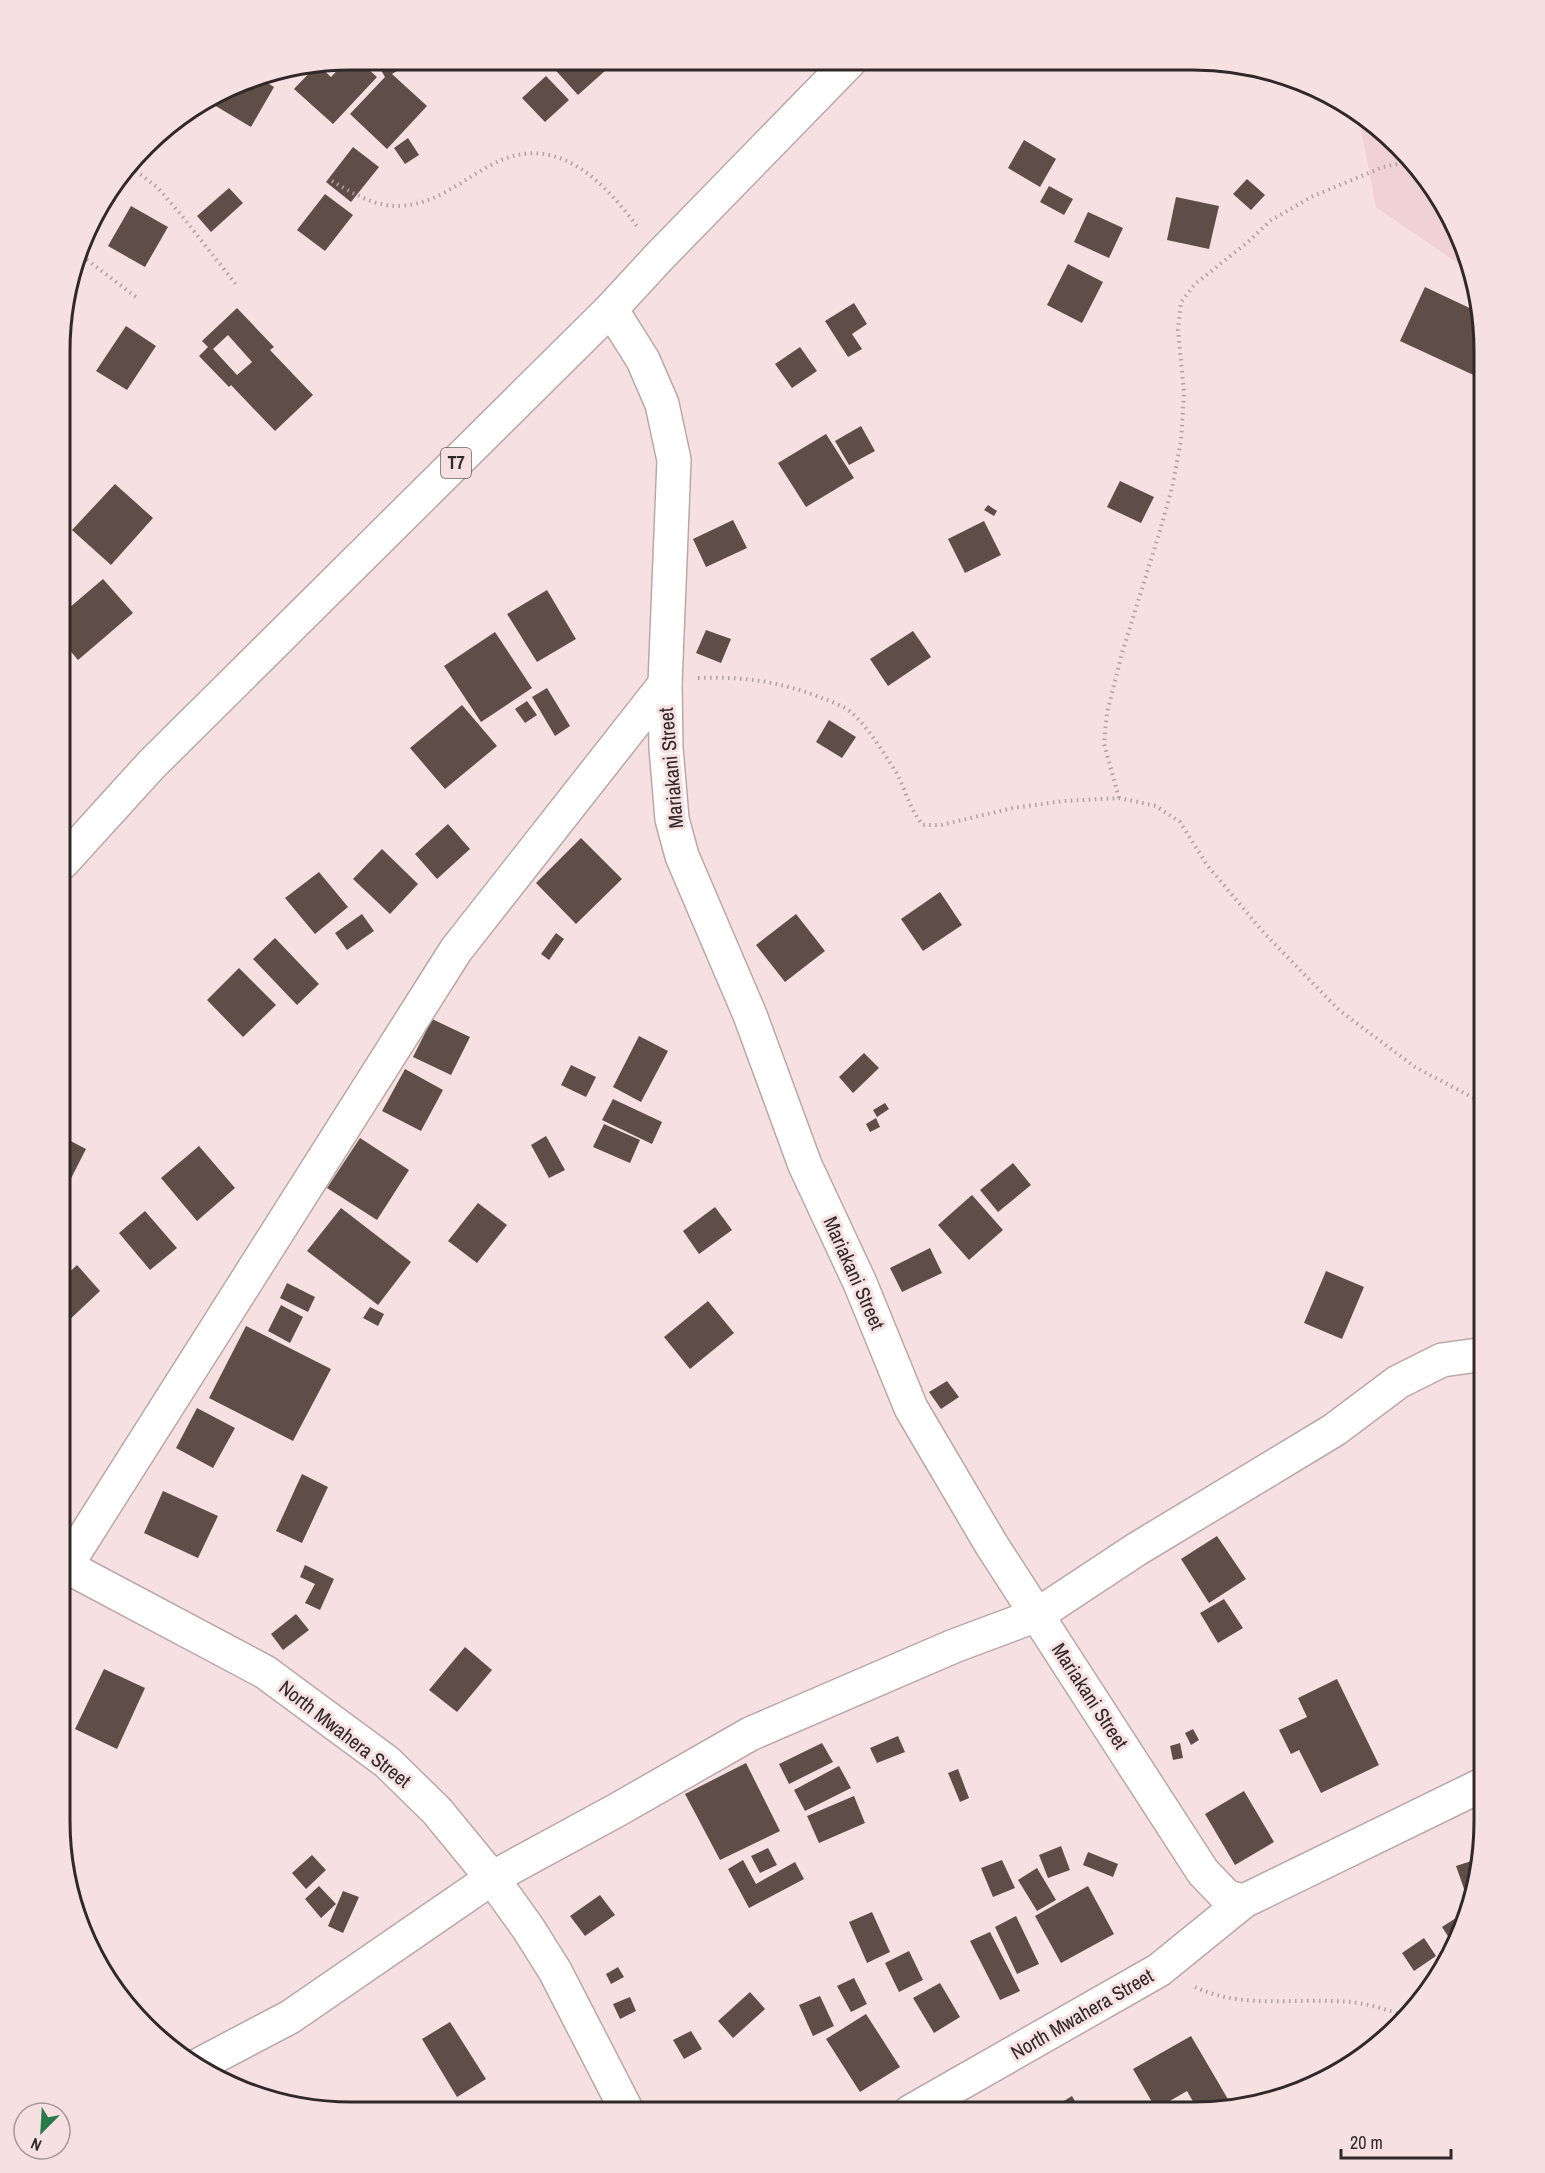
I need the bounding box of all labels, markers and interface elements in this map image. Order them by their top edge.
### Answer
road number: T7 [441,448,471,478]
street label: Mariakani Street [652,706,689,830]
street label: Mariakani Street [817,1212,892,1334]
street label: Mariakani Street [1046,1638,1135,1754]
street label: North Mwahera Street [274,1674,417,1794]
street label: North Mwahera Street [1006,1962,1158,2065]
north arrow [12,2101,72,2161]
scale bar [1341,2122,1450,2160]
text: 20 m [1350,2130,1383,2155]
text: N [27,2133,45,2157]

